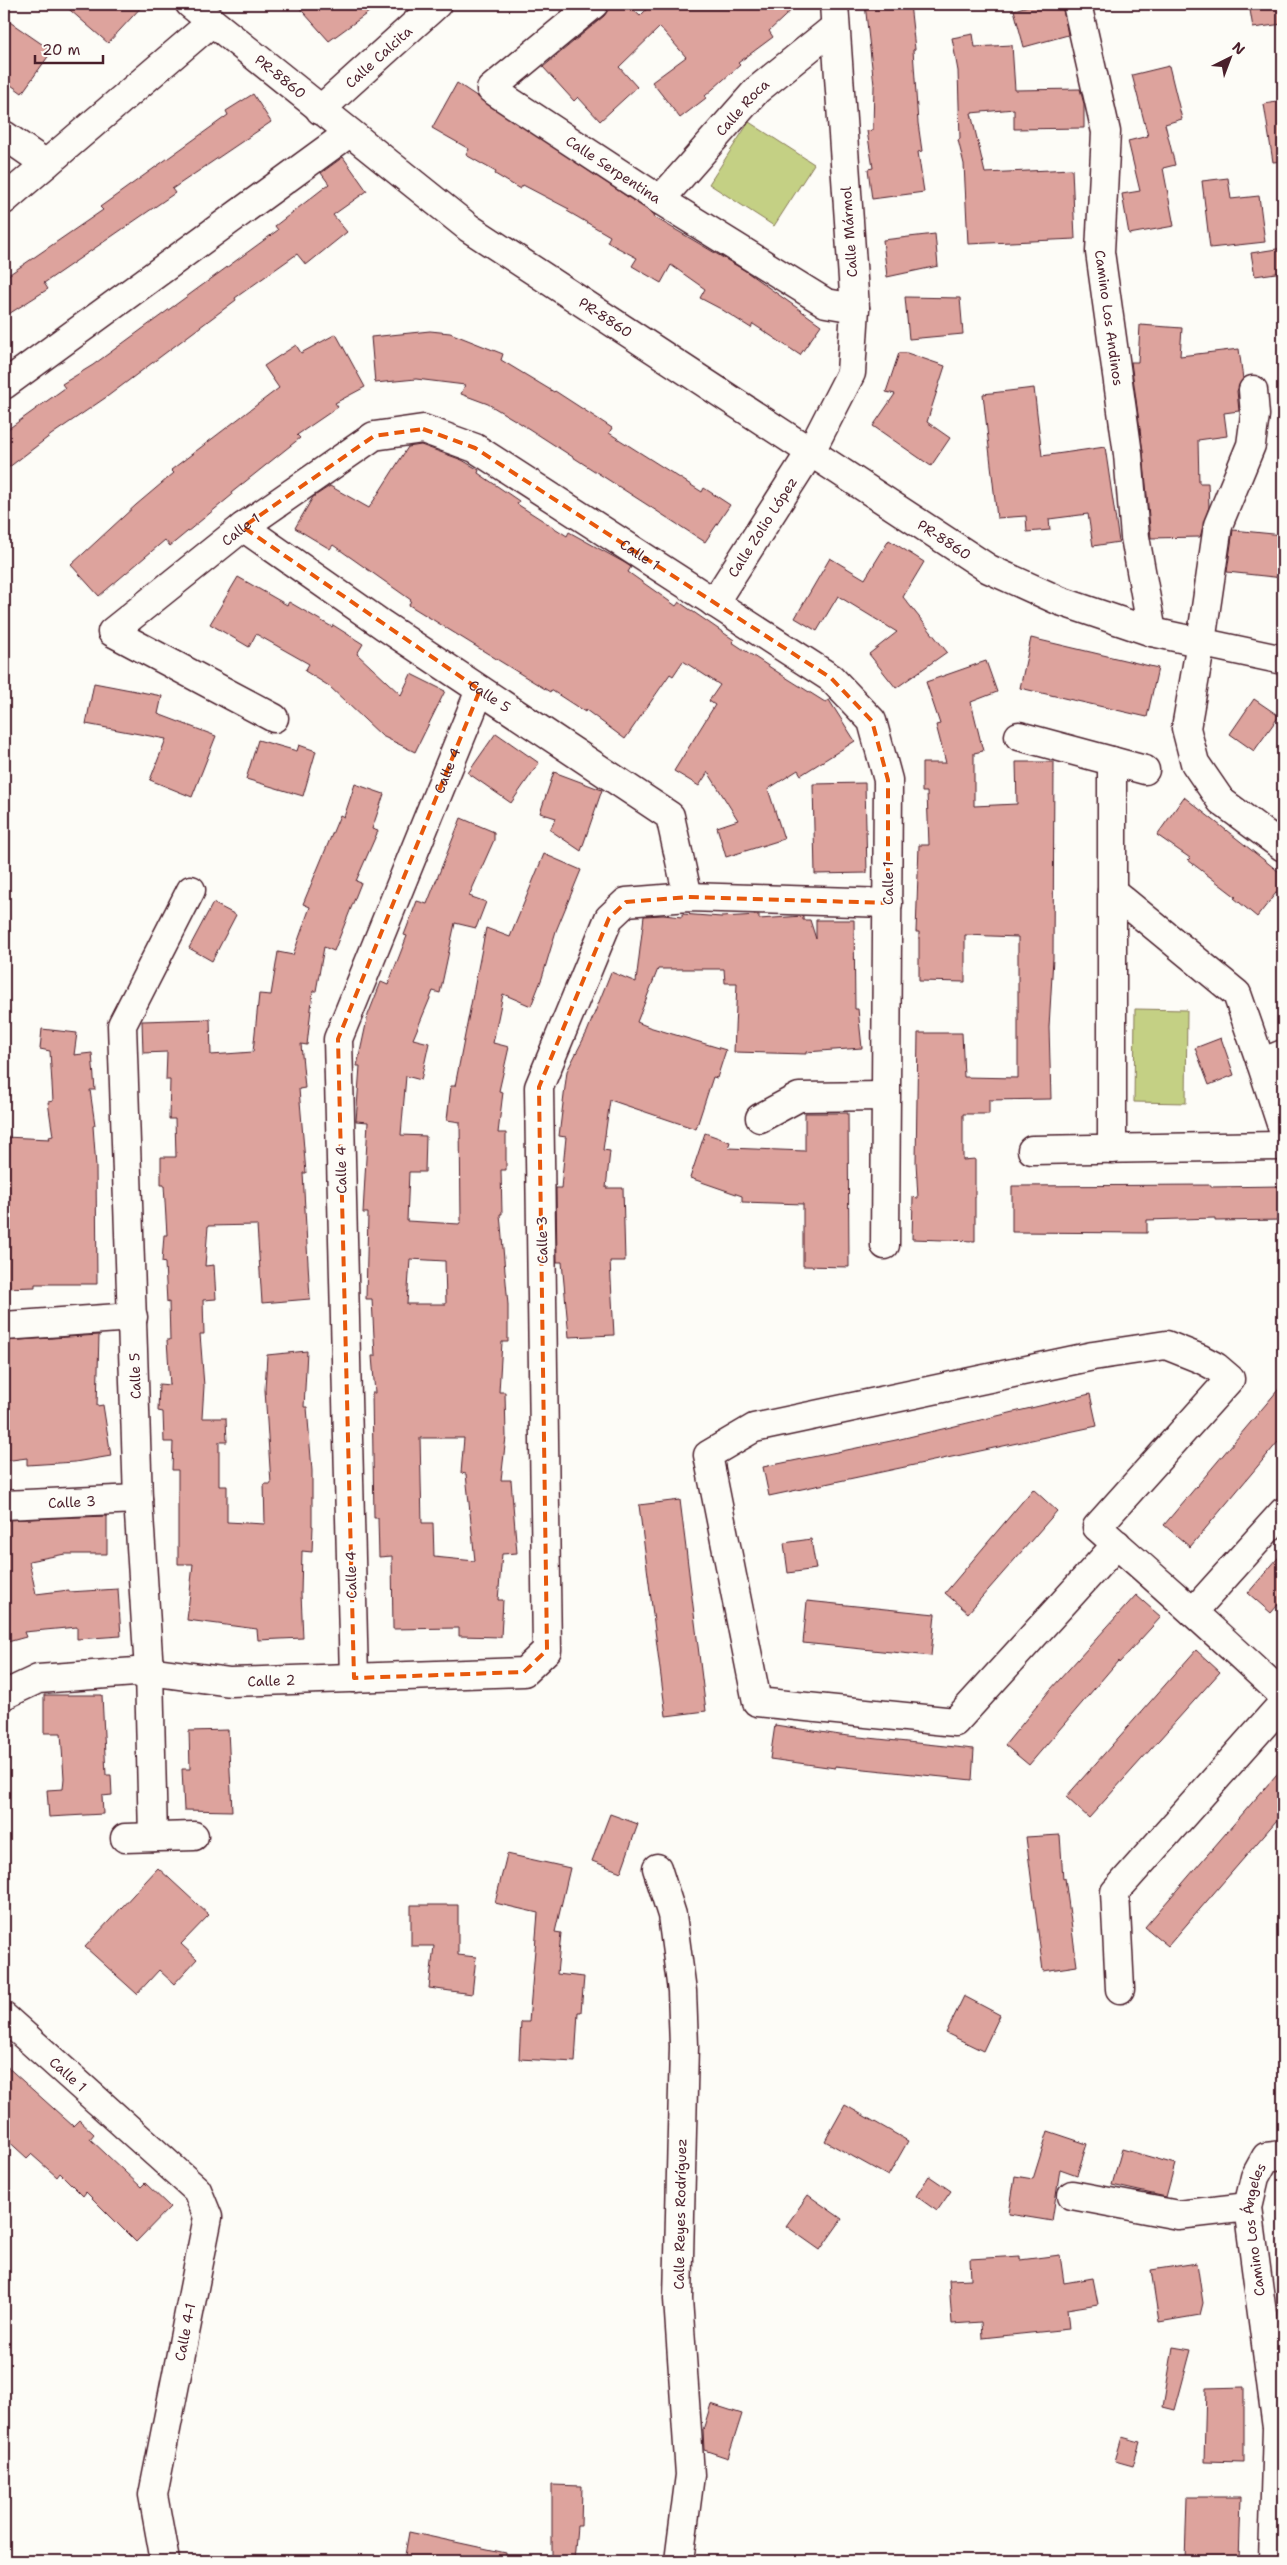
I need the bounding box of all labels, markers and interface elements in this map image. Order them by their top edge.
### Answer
street label: Calle Calcita [341,22,416,92]
scale bar [35,32,102,64]
north arrow [1204,32,1254,82]
text: N [1229,38,1249,59]
text: 20 m [42,40,81,60]
street label: PR-8860 [251,51,310,103]
street label: Calle Roca [712,75,773,140]
street label: Calle Serpentina [562,132,665,207]
street label: Calle Mármol [837,185,861,278]
street label: Camino Los Andinos [1091,249,1127,387]
street label: PR-8860 [575,293,636,342]
street label: Calle Zolio López [724,474,801,581]
street label: Calle 1 [218,509,263,550]
street label: PR-8860 [914,516,974,564]
street label: Calle 1 [617,535,663,574]
street label: Calle 5 [465,676,514,716]
street label: Calle 4 [430,745,465,796]
street label: Calle 1 [879,861,897,905]
street label: Calle 4 [332,1146,350,1194]
street label: Calle 3 [533,1216,551,1264]
street label: Calle 5 [125,1352,145,1400]
street label: Calle 3 [48,1492,96,1512]
street label: Calle 4 [342,1551,360,1599]
street label: Calle 2 [247,1671,296,1690]
street label: Calle 1 [46,2053,90,2096]
street label: Calle Reyes Rodríguez [670,2138,690,2290]
street label: Camino Los Ángeles [1239,2159,1270,2297]
street label: Calle 4-1 [171,2302,199,2362]

